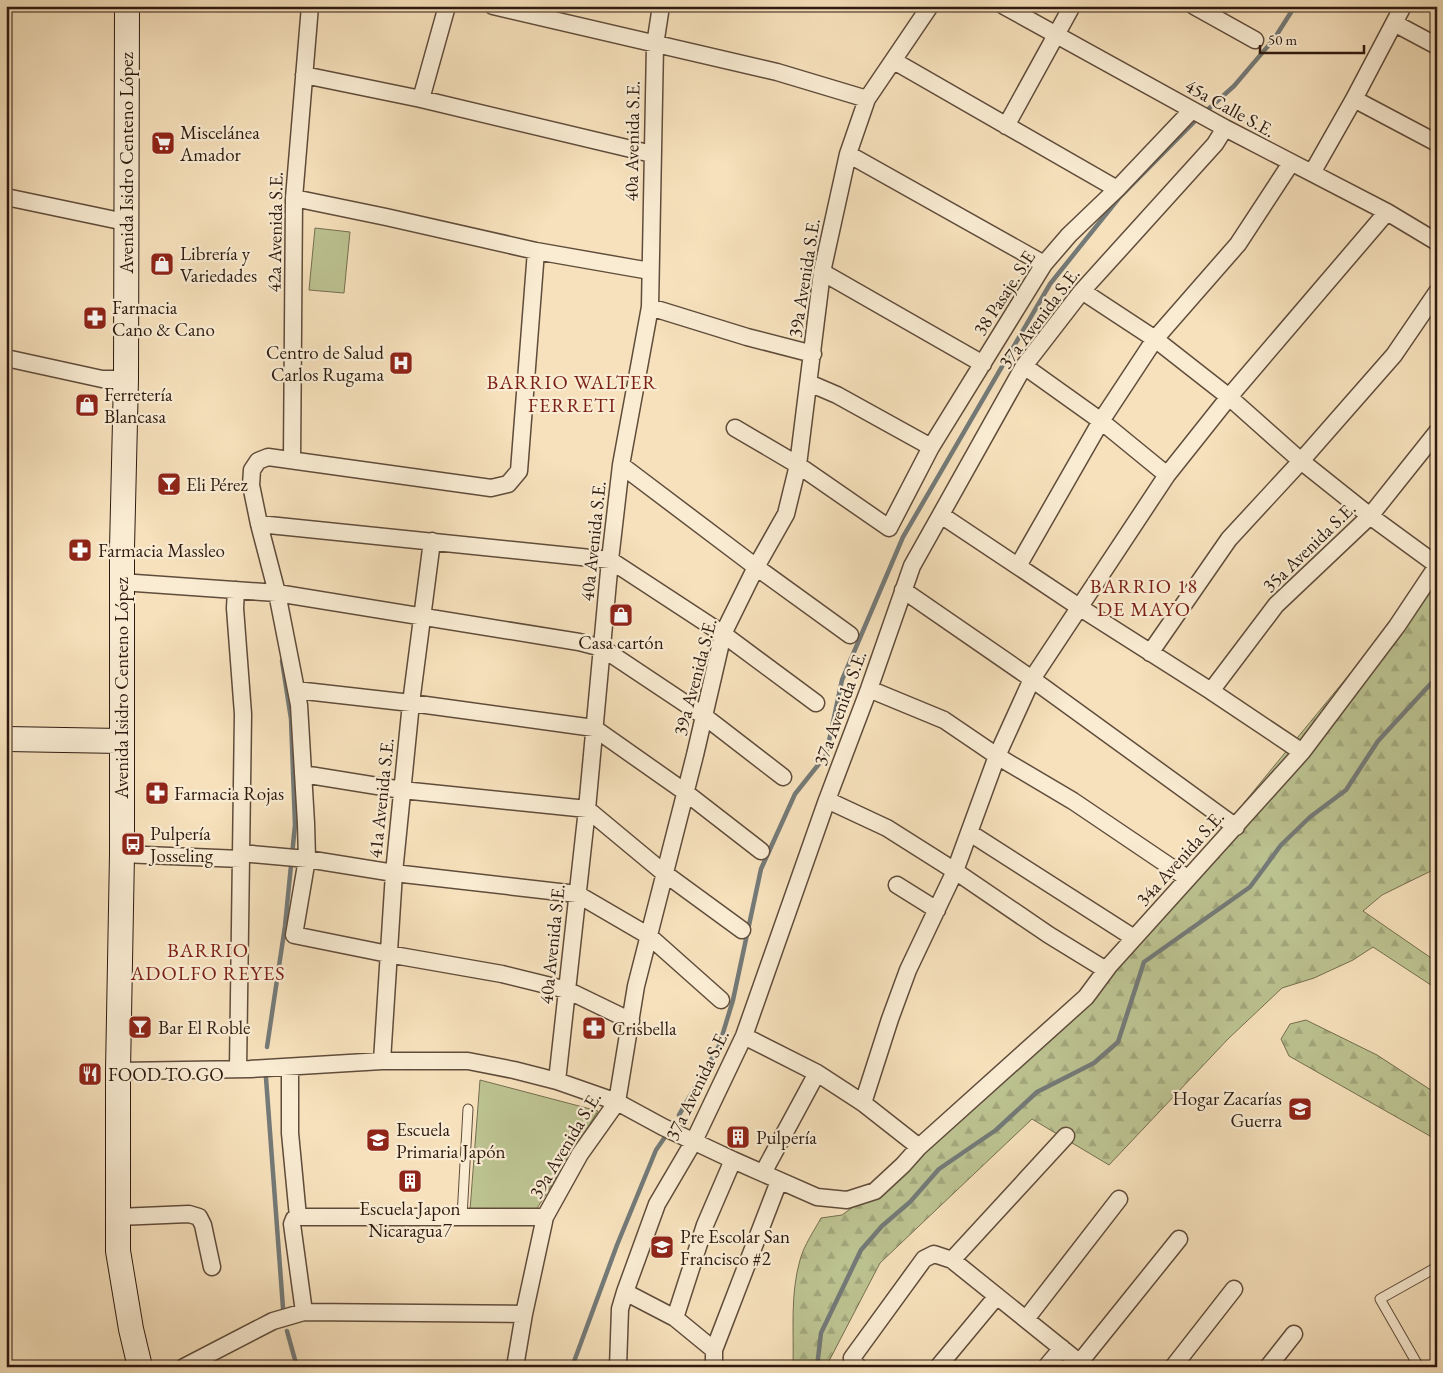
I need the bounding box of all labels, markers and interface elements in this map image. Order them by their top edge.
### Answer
scale bar [1260,22,1364,54]
text: 50 m [1268,30,1297,49]
street label: Avenida Isidro Centeno López [114,51,139,275]
street label: 45a Calle S.E. [1181,73,1279,143]
street label: 40a Avenida S.E. [618,80,646,202]
place label: Miscelánea Amador [179,120,260,167]
supermarket icon: Miscelánea Amador [150,130,176,156]
street label: 42a Avenida S.E. [261,171,289,293]
street label: 39a Avenida S.E. [782,216,826,340]
place label: Librería y Variedades [180,241,257,288]
street label: 38 Pasaje. S.E [967,245,1041,340]
shop icon: Librería y Variedades [149,251,175,277]
street label: 37a Avenida S.E. [993,262,1085,374]
place label: Farmacia Cano & Cano [112,295,215,342]
pharmacy icon: Farmacia Cano & Cano [82,305,108,331]
place label: Centro de Salud Carlos Rugama [266,340,384,387]
hospital icon: Centro de Salud Carlos Rugama [388,350,414,376]
district label: BARRIO WALTER FERRETI [487,369,657,418]
place label: Ferretería Blancasa [104,382,173,429]
shop icon: Ferretería Blancasa [74,392,100,418]
bar icon: Eli Pérez [156,471,182,497]
place label: Eli Pérez [186,472,248,497]
street label: 40a Avenida S.E. [574,480,612,602]
street label: 35a Avenida S.E. [1257,496,1361,598]
pharmacy icon: Farmacia Massleo [67,537,93,563]
place label: Farmacia Massleo [98,538,225,563]
district label: BARRIO 18 DE MAYO [1090,573,1198,622]
street label: Avenida Isidro Centeno López [109,576,134,800]
shop icon: Casa cartón [608,602,634,628]
street label: 39a Avenida S.E. [667,615,723,739]
place label: Casa cartón [578,630,664,655]
street label: 37a Avenida S.E. [808,647,872,769]
street label: 41a Avenida S.E. [362,737,400,859]
pharmacy icon: Farmacia Rojas [144,780,170,806]
place label: Farmacia Rojas [174,781,284,806]
street label: 34a Avenida S.E. [1130,805,1230,911]
place label: Pulpería Josseling [148,821,214,868]
bus stop icon: Pulpería Josseling [120,831,146,857]
street label: 40a Avenida S.E. [533,883,571,1005]
district label: BARRIO ADOLFO REYES [129,937,286,986]
bar icon: Bar El Roble [127,1014,153,1040]
place label: Bar El Roble [158,1015,250,1040]
pharmacy icon: Crisbella [581,1015,607,1041]
place label: Crisbella [612,1016,677,1041]
street label: 37a Avenida S.E. [659,1025,735,1145]
restaurant icon: FOOD TO GO [77,1061,103,1087]
place label: FOOD TO GO [108,1062,224,1087]
place label: Hogar Zacarías Guerra [1172,1086,1282,1133]
street label: 39a Avenida S.E. [523,1087,607,1203]
school or university icon: Hogar Zacarías Guerra [1287,1096,1313,1122]
place label: Escuela Primaria Japón [396,1117,506,1164]
building icon: Pulpería [725,1124,751,1150]
place label: Pulpería [756,1125,817,1150]
school or university icon: Escuela Primaria Japón [365,1127,391,1153]
building icon: Escuela Japon Nicaragua7 [397,1168,423,1194]
place label: Escuela Japon Nicaragua7 [359,1196,461,1243]
place label: Pre Escolar San Francisco #2 [680,1224,790,1271]
school or university icon: Pre Escolar San Francisco #2 [649,1234,675,1260]

